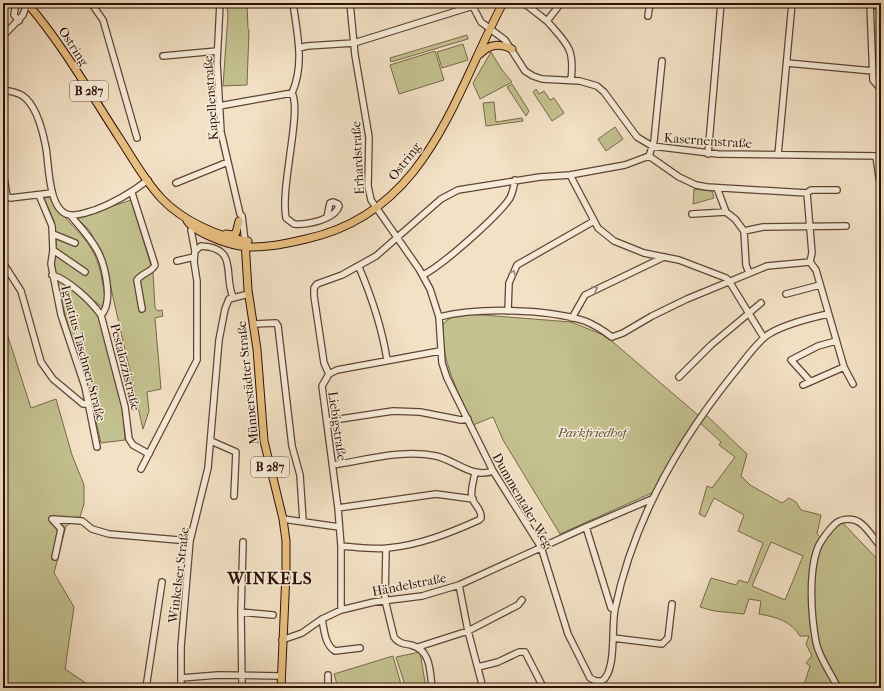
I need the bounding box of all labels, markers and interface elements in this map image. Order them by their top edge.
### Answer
street label: Ostring [55,24,92,70]
street label: Kapellenstraße [200,55,221,141]
road number: B 287 [70,81,108,101]
street label: Erhardstraße [348,120,367,195]
street label: Kasernenstraße [663,130,753,151]
street label: Ostring [385,139,424,183]
one-way arrow [508,270,516,278]
street label: Ignatius-Taschner-Straße [58,283,109,423]
one-way arrow [591,286,599,294]
street label: Münnerstädter Straße [233,320,261,446]
street label: Pestalozzistraße [107,322,144,413]
street label: Liebigstraße [325,390,350,462]
park label: Parkfriedhof [557,425,629,440]
street label: Dummentaler Weg [489,450,556,551]
road number: B 287 [251,457,289,477]
street label: Winkelser Straße [165,526,192,625]
district label: WINKELS [227,568,312,588]
street label: Händelstraße [371,570,448,599]

